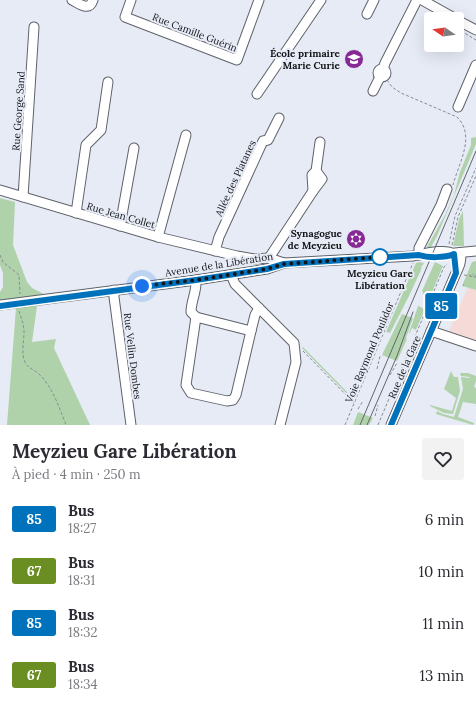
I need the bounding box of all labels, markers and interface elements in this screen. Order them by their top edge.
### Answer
street label: Rue Camille Guérin [151,10,239,55]
north arrow [424,12,464,52]
map controls [424,12,464,52]
place label: École primaire Marie Curie [270,47,341,72]
school or university icon: École primaire Marie Curie [343,48,365,70]
street label: Rue George Sand [9,71,28,151]
street label: Allée des Platanes [212,138,259,219]
street label: Rue Jean Collet [85,199,157,232]
place label: Synagogue de Meyzieu [288,227,343,252]
synagogue icon: Synagogue de Meyzieu [345,228,367,250]
marker: Meyzieu Gare Libération [371,248,389,266]
street label: Avenue de la Libération [163,250,274,280]
place label: Meyzieu Gare Libération [347,267,414,292]
your location [132,276,152,296]
line badge: 85 [423,293,459,319]
text: 85 [433,297,449,315]
street label: Voie Raymond Poulidor [342,299,397,406]
street label: Rue Vellin Dombes [121,312,144,400]
street label: Rue de la Gare [385,333,424,401]
button: heart [422,438,464,480]
text: Meyzieu Gare Libération [12,439,237,463]
text: À pied · 4 min · 250 m [12,466,141,483]
text: Bus [68,501,94,520]
text: 85 [26,510,42,528]
text: 6 min [425,510,464,529]
text: 18:27 [68,520,96,537]
text: Bus [68,553,94,572]
text: 67 [27,562,41,580]
text: 10 min [419,562,464,581]
text: 18:31 [68,572,95,589]
text: Bus [68,605,94,624]
text: 85 [26,614,42,632]
text: 11 min [422,614,464,633]
text: 18:32 [68,624,98,641]
text: Bus [68,657,94,676]
text: 67 [27,666,41,684]
text: 13 min [420,666,464,685]
text: 18:34 [68,676,98,693]

